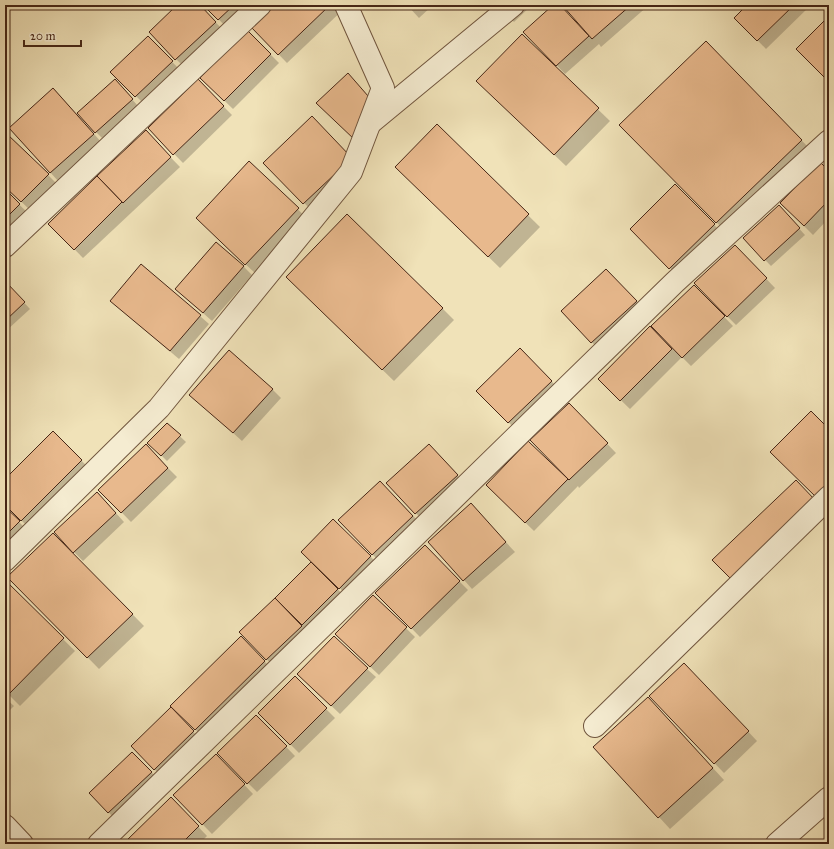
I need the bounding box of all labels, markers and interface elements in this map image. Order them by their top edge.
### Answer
scale bar [24,22,81,48]
text: 20 m [30,29,56,43]

